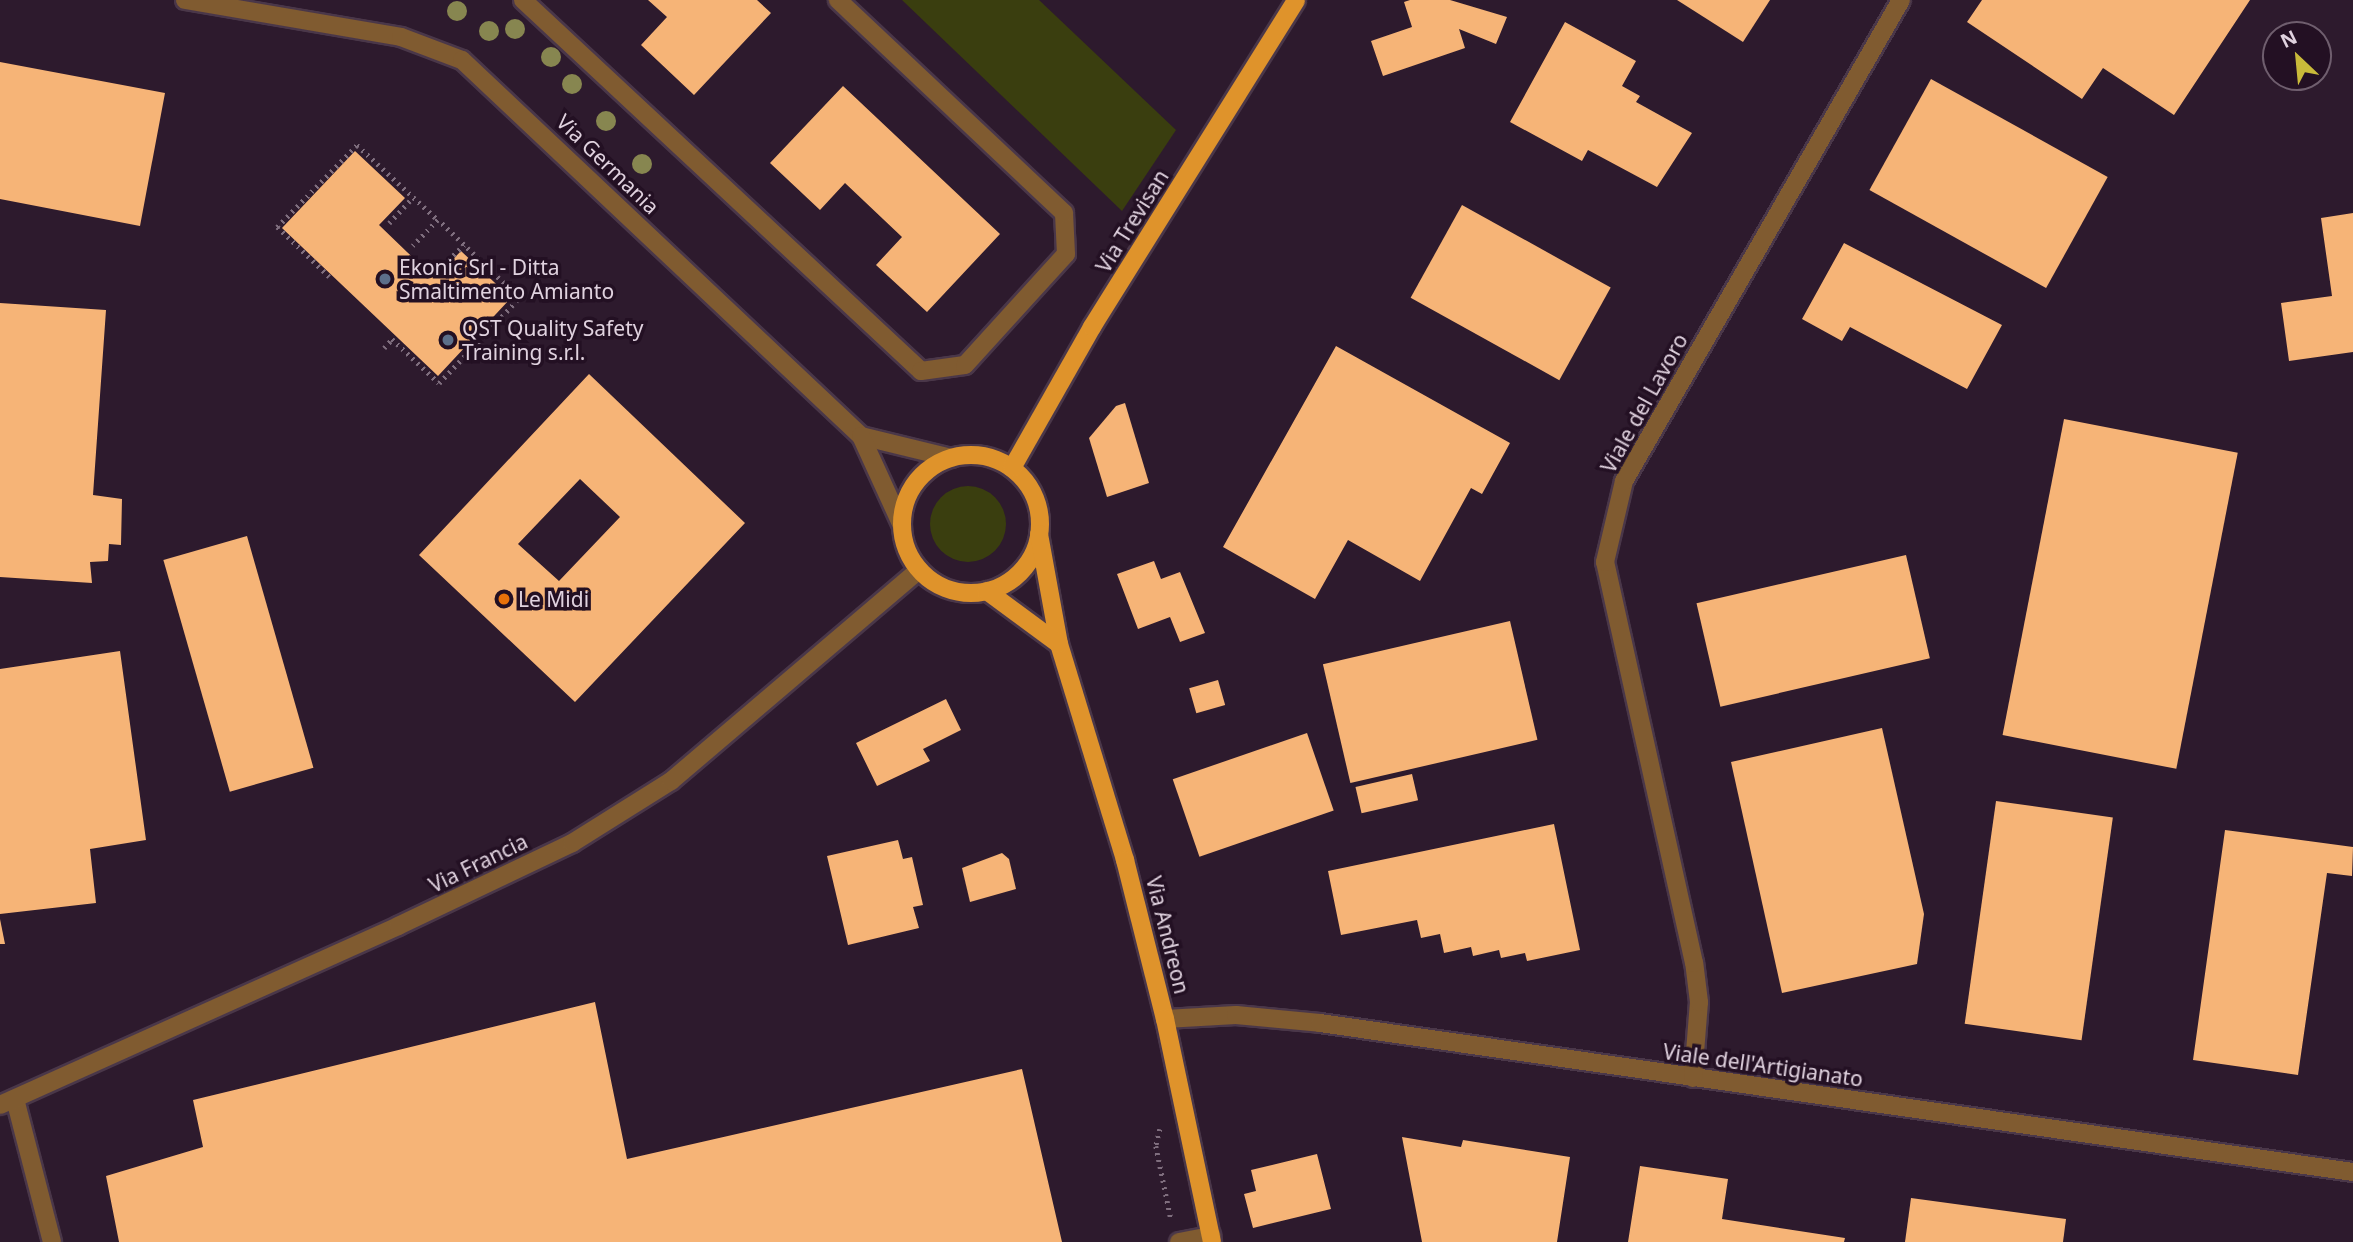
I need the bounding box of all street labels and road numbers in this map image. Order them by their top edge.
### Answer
street label: Via Germania [552,109,664,219]
street label: Via Trevisan [1090,165,1174,277]
street label: Viale del Lavoro [1595,329,1693,477]
street label: Via Francia [425,828,531,898]
street label: Via Andreon [1141,874,1195,996]
street label: Viale dell'Artigianato [1661,1038,1865,1092]

